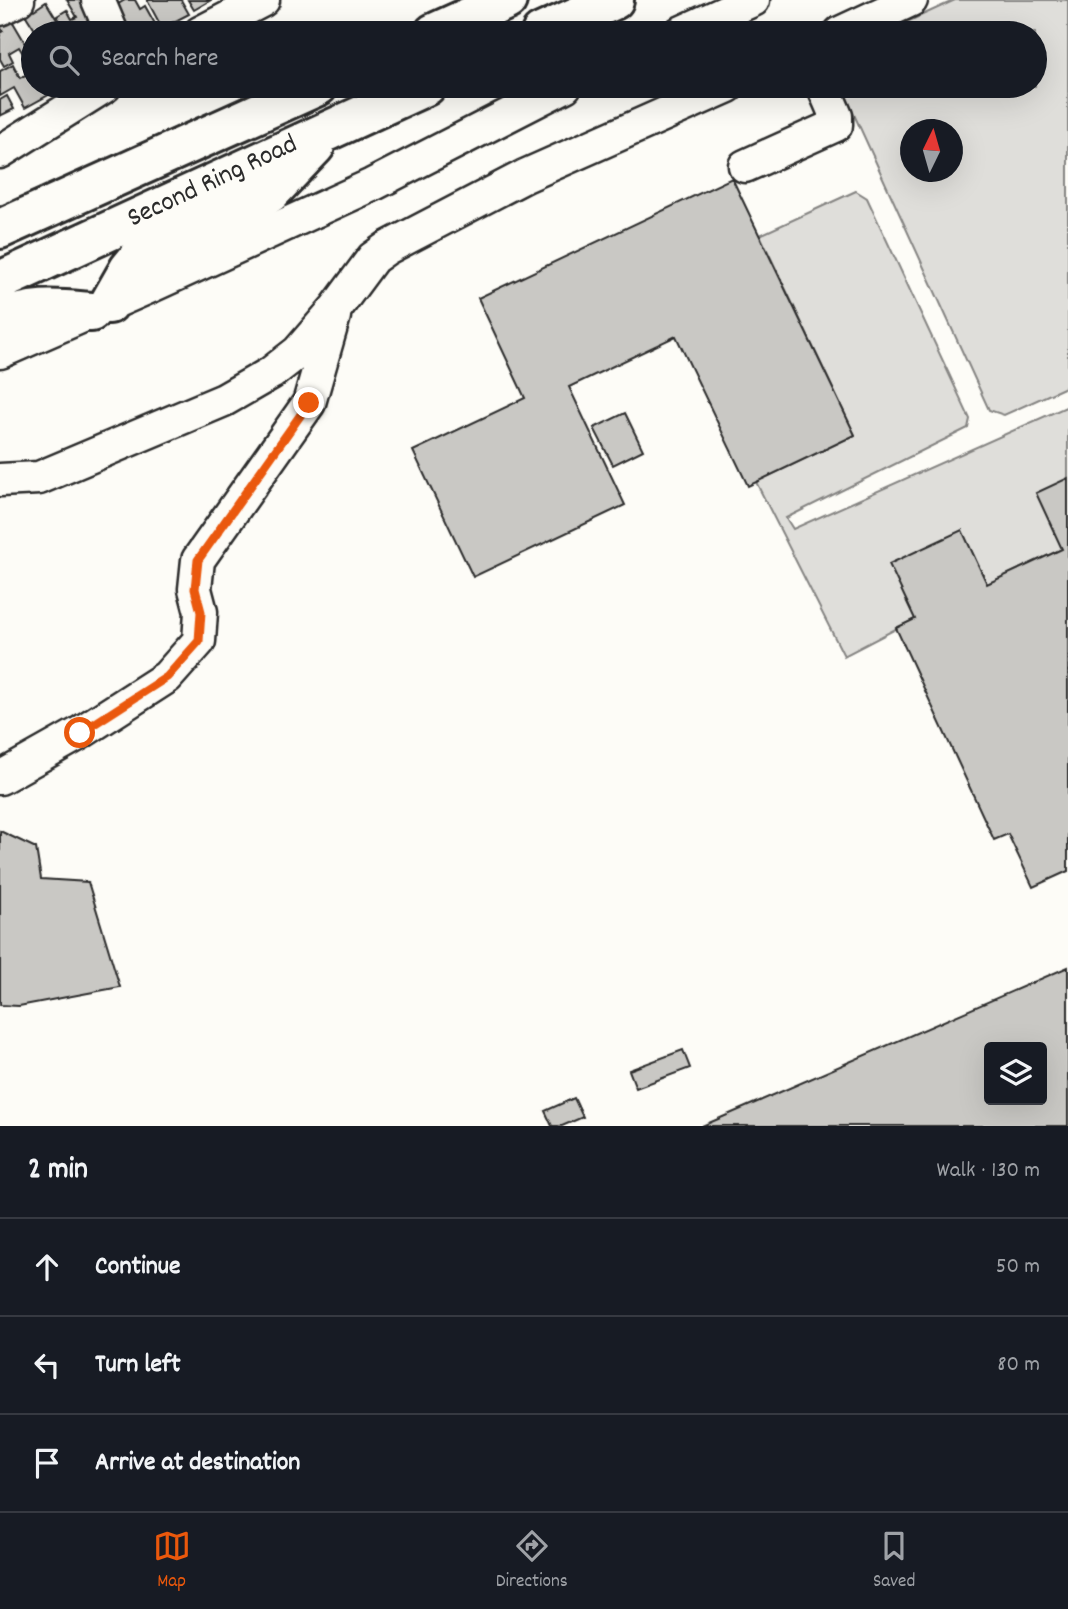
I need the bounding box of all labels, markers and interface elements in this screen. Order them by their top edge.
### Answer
search box [21,21,1047,98]
icon: search [45,41,83,79]
text: Search here [101,41,219,78]
north arrow [900,119,963,182]
street label: Second Ring Road [121,126,305,240]
route end [293,387,324,418]
route start [64,717,95,748]
map controls [984,1042,1047,1105]
button: layers [984,1042,1047,1105]
text: 2 min [28,1150,88,1193]
text: Walk · 130 m [936,1155,1040,1188]
icon: ahead [28,1248,66,1286]
text: Continue [95,1249,180,1286]
text: 50 m [996,1251,1040,1284]
icon: left [28,1346,66,1384]
text: Turn left [95,1347,181,1384]
text: 80 m [997,1349,1040,1382]
icon: arrive [28,1444,66,1482]
text: Arrive at destination [95,1445,300,1482]
tab: Map [153,1527,191,1596]
tab: Directions [496,1527,568,1596]
tab: Saved [873,1527,915,1596]

